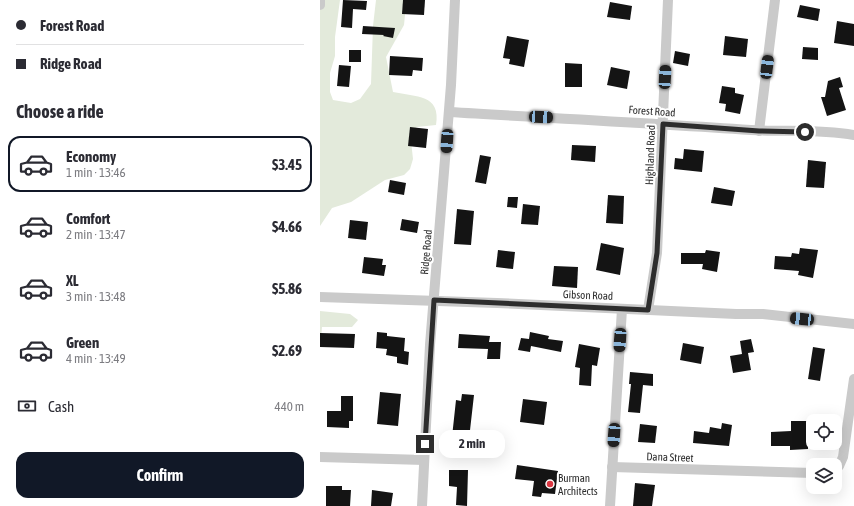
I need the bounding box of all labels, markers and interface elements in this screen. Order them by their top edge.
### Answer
text: Forest Road [40,17,104,34]
car [760,54,774,80]
text: Ridge Road [40,55,102,72]
car [658,65,672,89]
text: Choose a ride [16,101,104,122]
street label: Forest Road [628,103,676,119]
car [529,110,553,124]
route start [796,123,814,141]
street label: Highland Road [643,125,657,185]
car [440,129,454,153]
icon: car [18,146,54,182]
text: Economy [66,148,116,165]
text: $3.45 [272,156,302,173]
text: 1 min · 13:46 [66,165,126,180]
icon: car [18,208,54,244]
text: Comfort [66,210,110,227]
text: $4.66 [272,218,302,235]
text: 2 min · 13:47 [66,227,126,242]
street label: Ridge Road [418,229,434,275]
icon: car [18,270,54,306]
text: XL [66,272,79,289]
text: $5.86 [272,280,302,297]
street label: Gibson Road [563,288,613,302]
text: 3 min · 13:48 [66,289,126,304]
car [789,312,815,326]
car [613,328,627,352]
icon: car [18,332,54,368]
text: Green [66,334,99,351]
text: $2.69 [272,342,302,359]
text: 4 min · 13:49 [66,351,126,366]
icon: cash [16,395,38,417]
text: Cash [48,398,74,415]
text: 440 m [275,399,304,414]
map controls [806,414,842,494]
button: locate [806,414,842,450]
car [607,423,621,447]
callout: 2 min [439,430,505,458]
route end [416,435,434,453]
text: 2 min [459,436,485,451]
street label: Dana Street [646,450,694,464]
button: Confirm [16,452,304,498]
button: layers [806,458,842,494]
place label: Burman Architects [558,472,598,497]
marker: Burman Architects [545,479,555,489]

